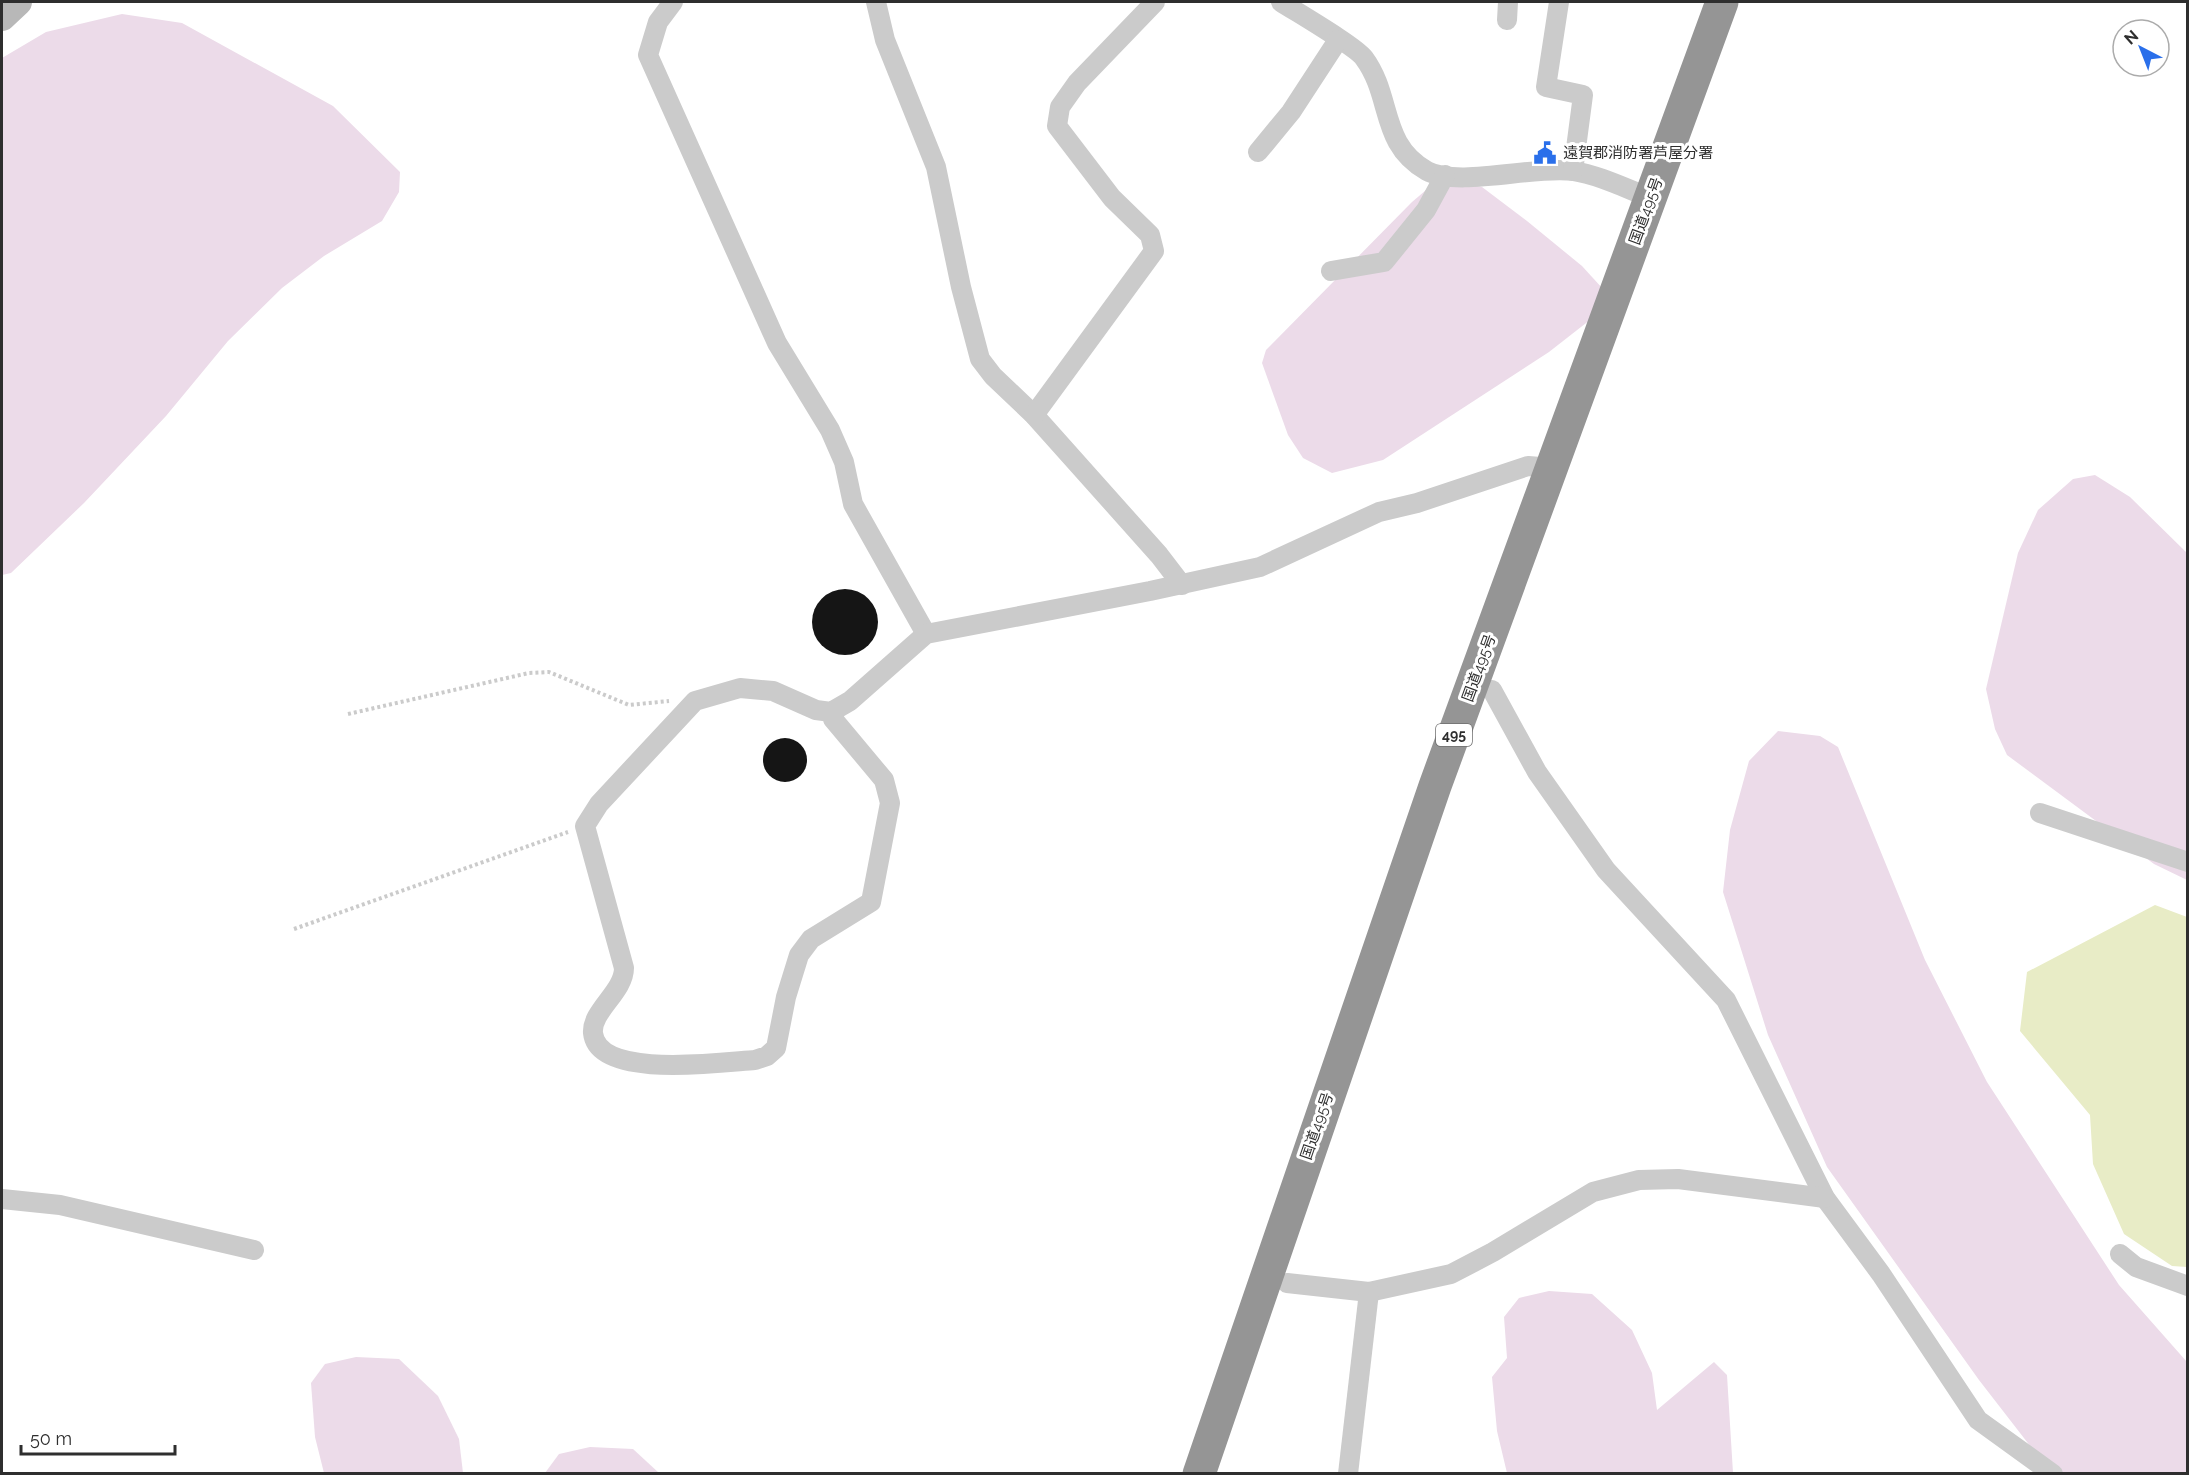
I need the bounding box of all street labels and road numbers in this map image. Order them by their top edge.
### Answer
street label: 国道495号 [1626,175,1666,247]
street label: 国道495号 [1459,632,1499,704]
road number: 495 [1436,724,1472,746]
street label: 国道495号 [1297,1090,1337,1162]

